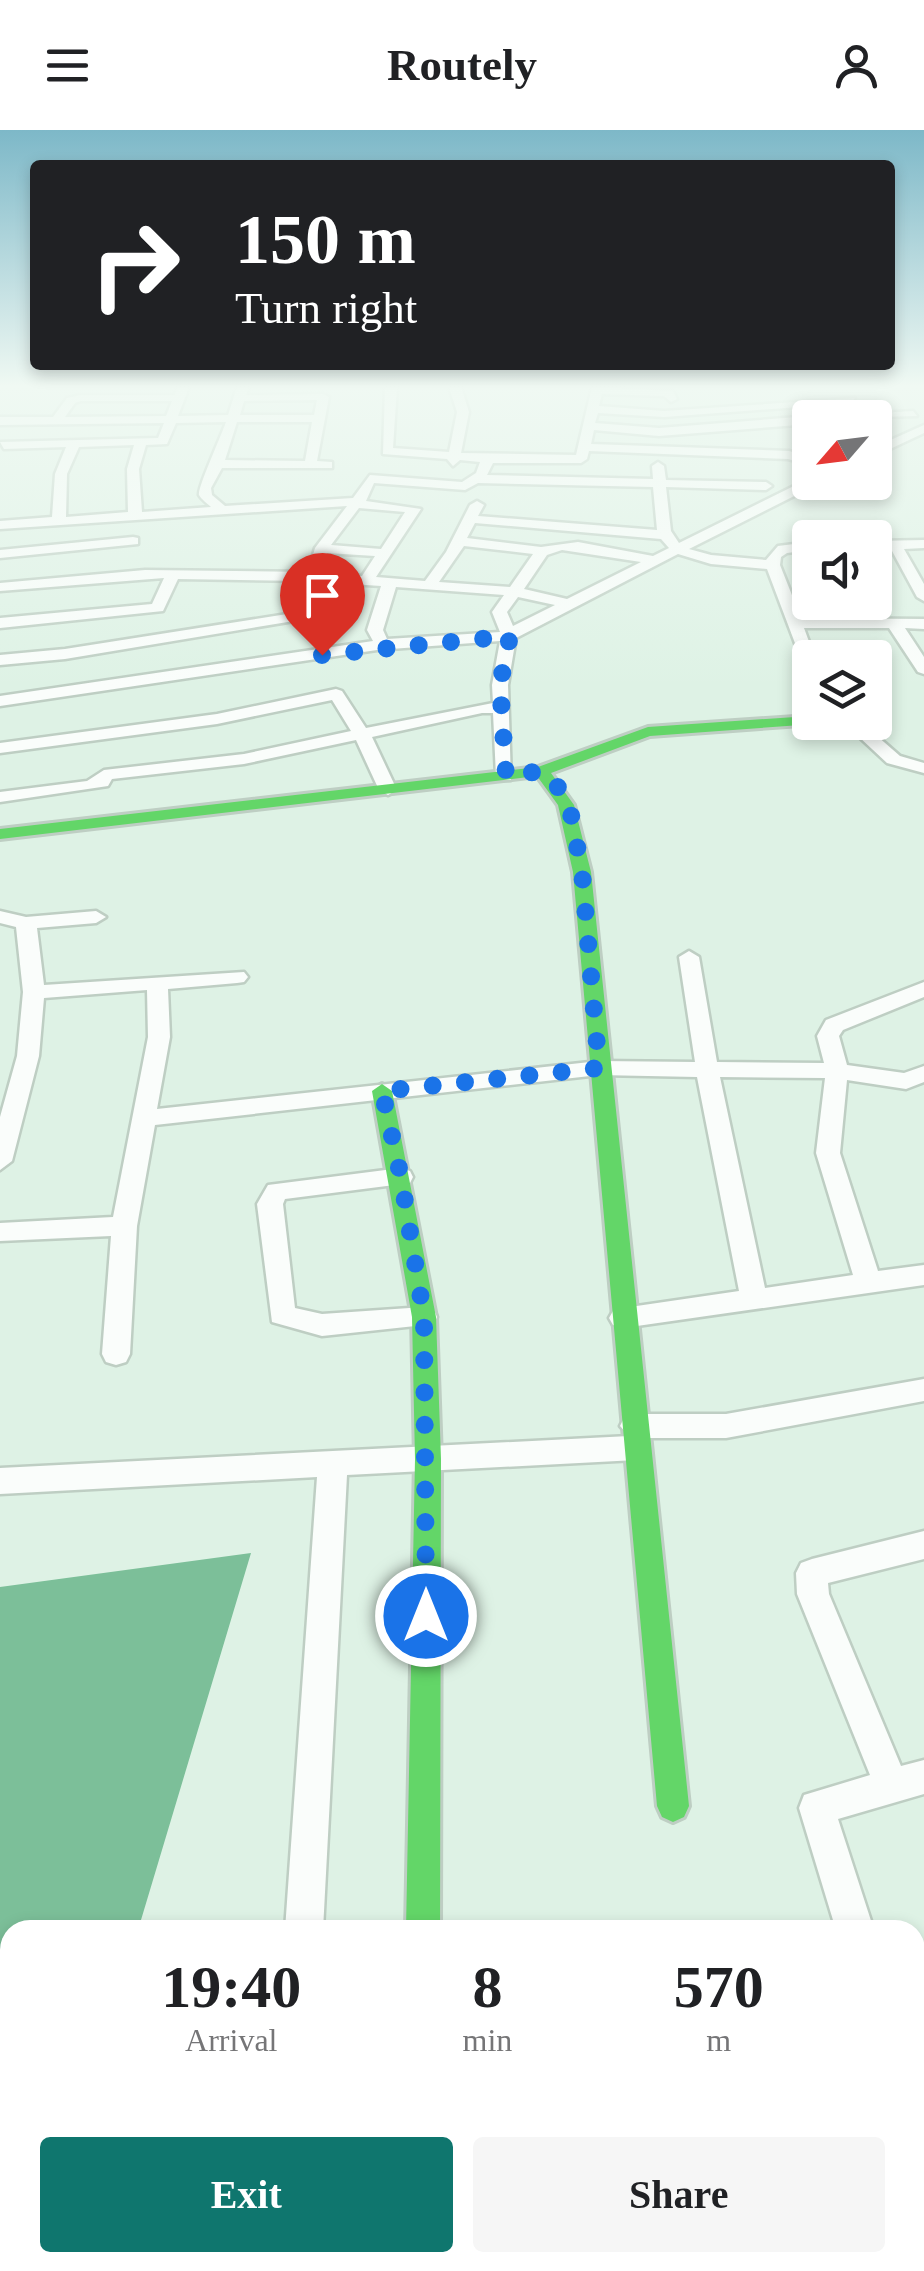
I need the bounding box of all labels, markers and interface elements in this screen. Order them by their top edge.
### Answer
icon: menu [40,38,95,93]
icon: person [829,38,884,93]
text: Routely [387,40,537,90]
icon: right [70,200,200,330]
text: 150 m [235,201,416,278]
text: Turn right [235,283,417,333]
north arrow [792,400,892,500]
map controls [792,400,892,740]
button: sound [792,520,892,620]
pin [280,553,365,656]
icon: arrive [295,568,350,623]
button: layers [792,640,892,740]
position arrow [374,1564,478,1668]
text: 19:40 [161,1954,301,2020]
text: 8 [472,1954,502,2020]
text: 570 [674,1954,764,2020]
text: Arrival [185,2022,277,2058]
text: min [463,2022,512,2058]
text: m [706,2022,731,2058]
button: Exit [40,2137,453,2252]
button: Share [473,2137,885,2252]

